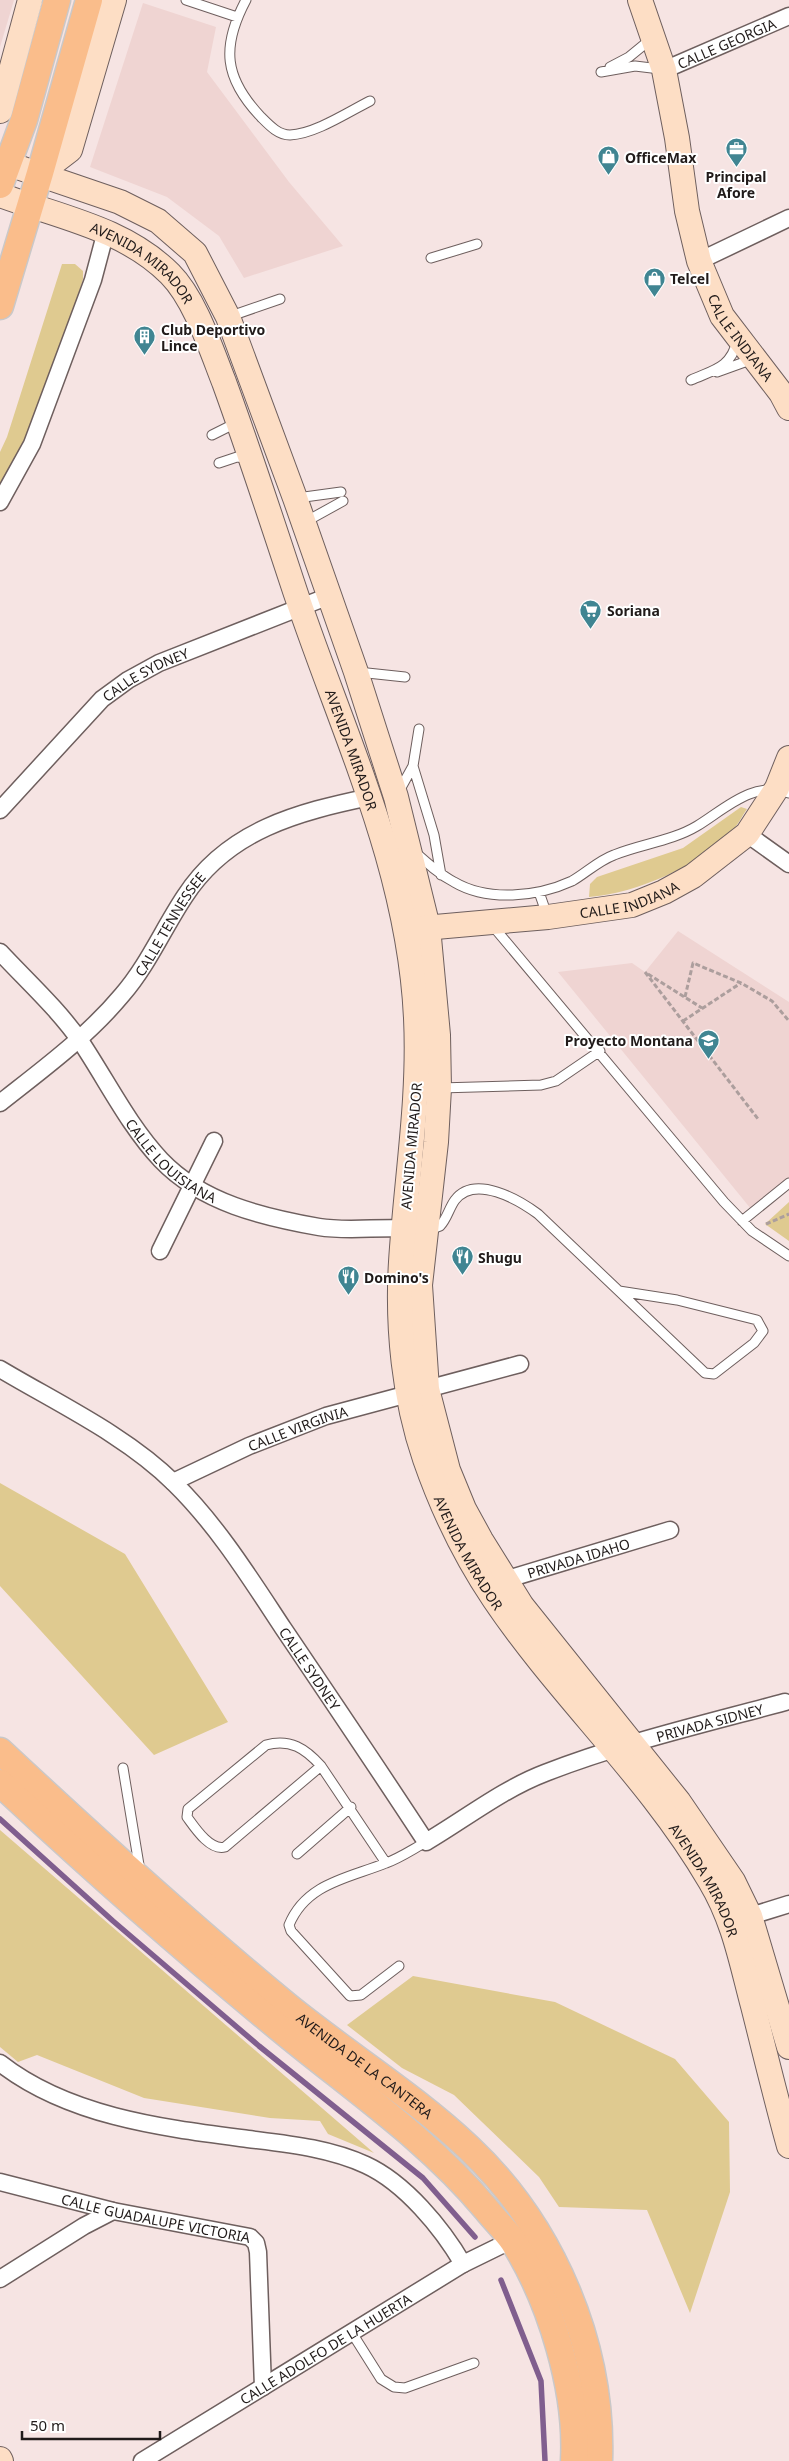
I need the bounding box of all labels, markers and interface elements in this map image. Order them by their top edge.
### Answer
street label: CALLE GEORGIA [674,13,779,73]
office icon: Principal Afore [724,136,748,167]
shop icon: OfficeMax [597,145,621,176]
place label: OfficeMax [625,148,697,167]
place label: Principal Afore [705,167,767,202]
street label: AVENIDA MIRADOR [88,217,198,307]
shop icon: Telcel [642,266,666,297]
place label: Telcel [670,269,709,288]
street label: CALLE INDIANA [704,291,778,385]
place label: Club Deportivo Lince [161,320,265,355]
building icon: Club Deportivo Lince [133,325,157,356]
supermarket icon: Soriana [579,598,603,629]
place label: Soriana [607,601,660,620]
street label: CALLE SYDNEY [98,643,191,705]
street label: AVENIDA MIRADOR [321,686,383,813]
street label: CALLE TENNESSEE [130,868,209,980]
street label: CALLE INDIANA [578,876,682,922]
school or university icon: Proyecto Montana [697,1028,721,1059]
place label: Proyecto Montana [565,1031,693,1050]
street label: AVENIDA MIRADOR [396,1081,426,1210]
street label: CALLE LOUISIANA [122,1115,220,1207]
restaurant icon: Shugu [450,1245,474,1276]
place label: Shugu [478,1248,522,1267]
restaurant icon: Domino's [336,1265,360,1296]
place label: Domino's [364,1268,429,1287]
street label: CALLE VIRGINIA [245,1401,350,1455]
street label: AVENIDA MIRADOR [430,1492,508,1614]
street label: PRIVADA IDAHO [525,1533,632,1582]
street label: CALLE SYDNEY [275,1623,345,1714]
street label: PRIVADA SIDNEY [654,1699,765,1746]
street label: AVENIDA MIRADOR [665,1819,743,1939]
street label: AVENIDA DE LA CANTERA [293,2008,437,2123]
street label: CALLE GUADALUPE VICTORIA [59,2189,252,2246]
street label: CALLE ADOLFO DE LA HUERTA [236,2289,415,2408]
scale bar [22,2408,160,2440]
text: 50 m [30,2415,65,2435]

